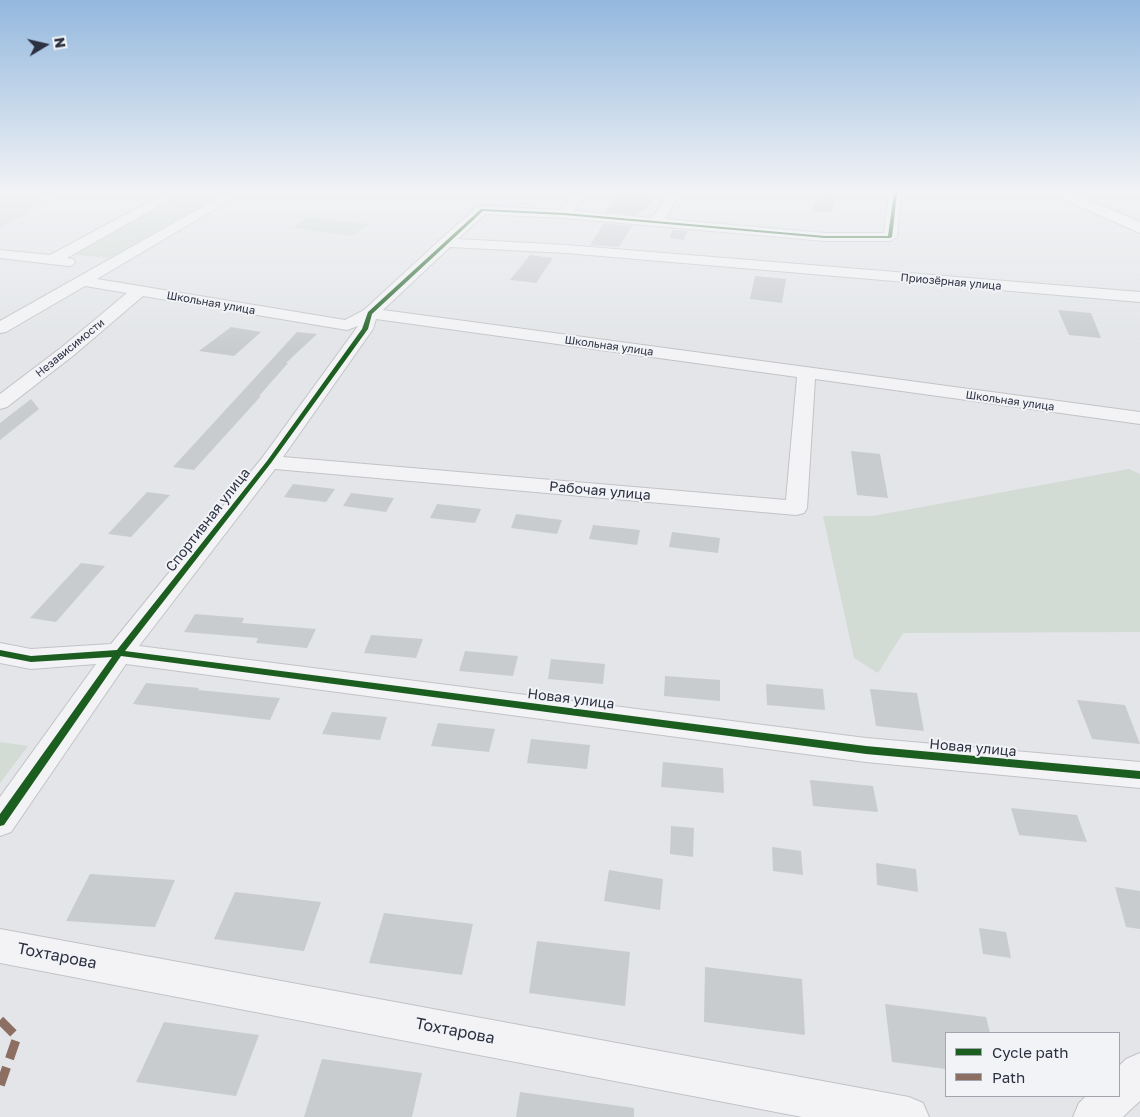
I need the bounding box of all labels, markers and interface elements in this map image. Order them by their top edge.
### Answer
north arrow [20,20,70,70]
text: N [51,36,70,49]
street label: Приозёрная улица [900,271,1002,293]
street label: Школьная улица [166,289,256,317]
street label: Независимости [33,316,107,380]
street label: Школьная улица [564,333,654,359]
street label: Школьная улица [965,388,1055,414]
street label: Спортивная улица [162,465,254,575]
street label: Рабочая улица [548,478,652,504]
street label: Новая улица [527,685,615,713]
street label: Новая улица [929,736,1017,760]
street label: Тохтарова [16,939,98,973]
street label: Тохтарова [414,1014,496,1048]
legend [945,1032,1120,1097]
text: Cycle path [992,1043,1068,1061]
text: Path [992,1068,1025,1086]

